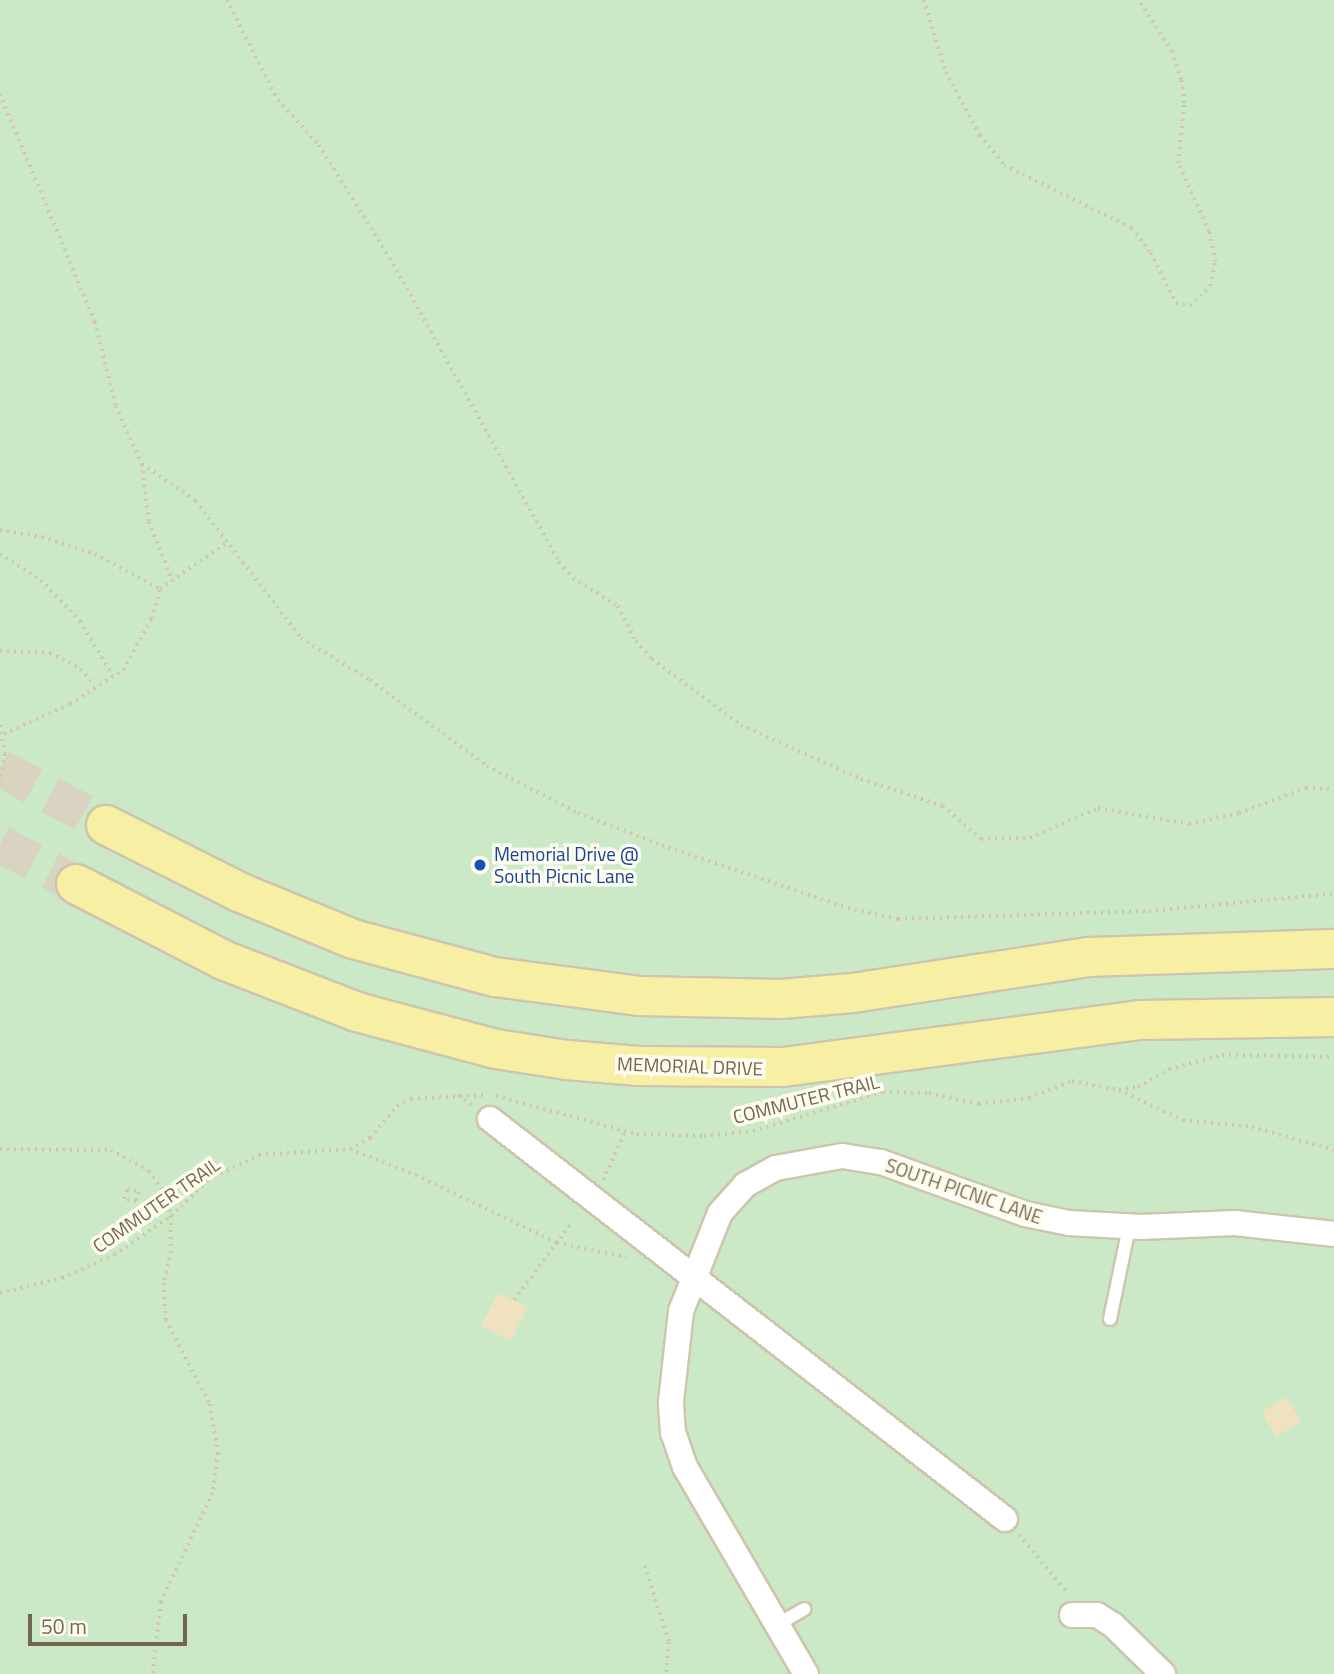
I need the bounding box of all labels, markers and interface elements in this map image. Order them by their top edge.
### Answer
place label: Memorial Drive @ South Picnic Lane [494,843,638,887]
marker: Memorial Drive @ South Picnic Lane [472,857,488,873]
street label: MEMORIAL DRIVE [617,1052,763,1080]
street label: COMMUTER TRAIL [731,1070,881,1128]
street label: COMMUTER TRAIL [88,1153,224,1257]
street label: SOUTH PICNIC LANE [883,1153,1045,1229]
scale bar [32,1600,191,1644]
text: 50 m [41,1610,87,1642]

